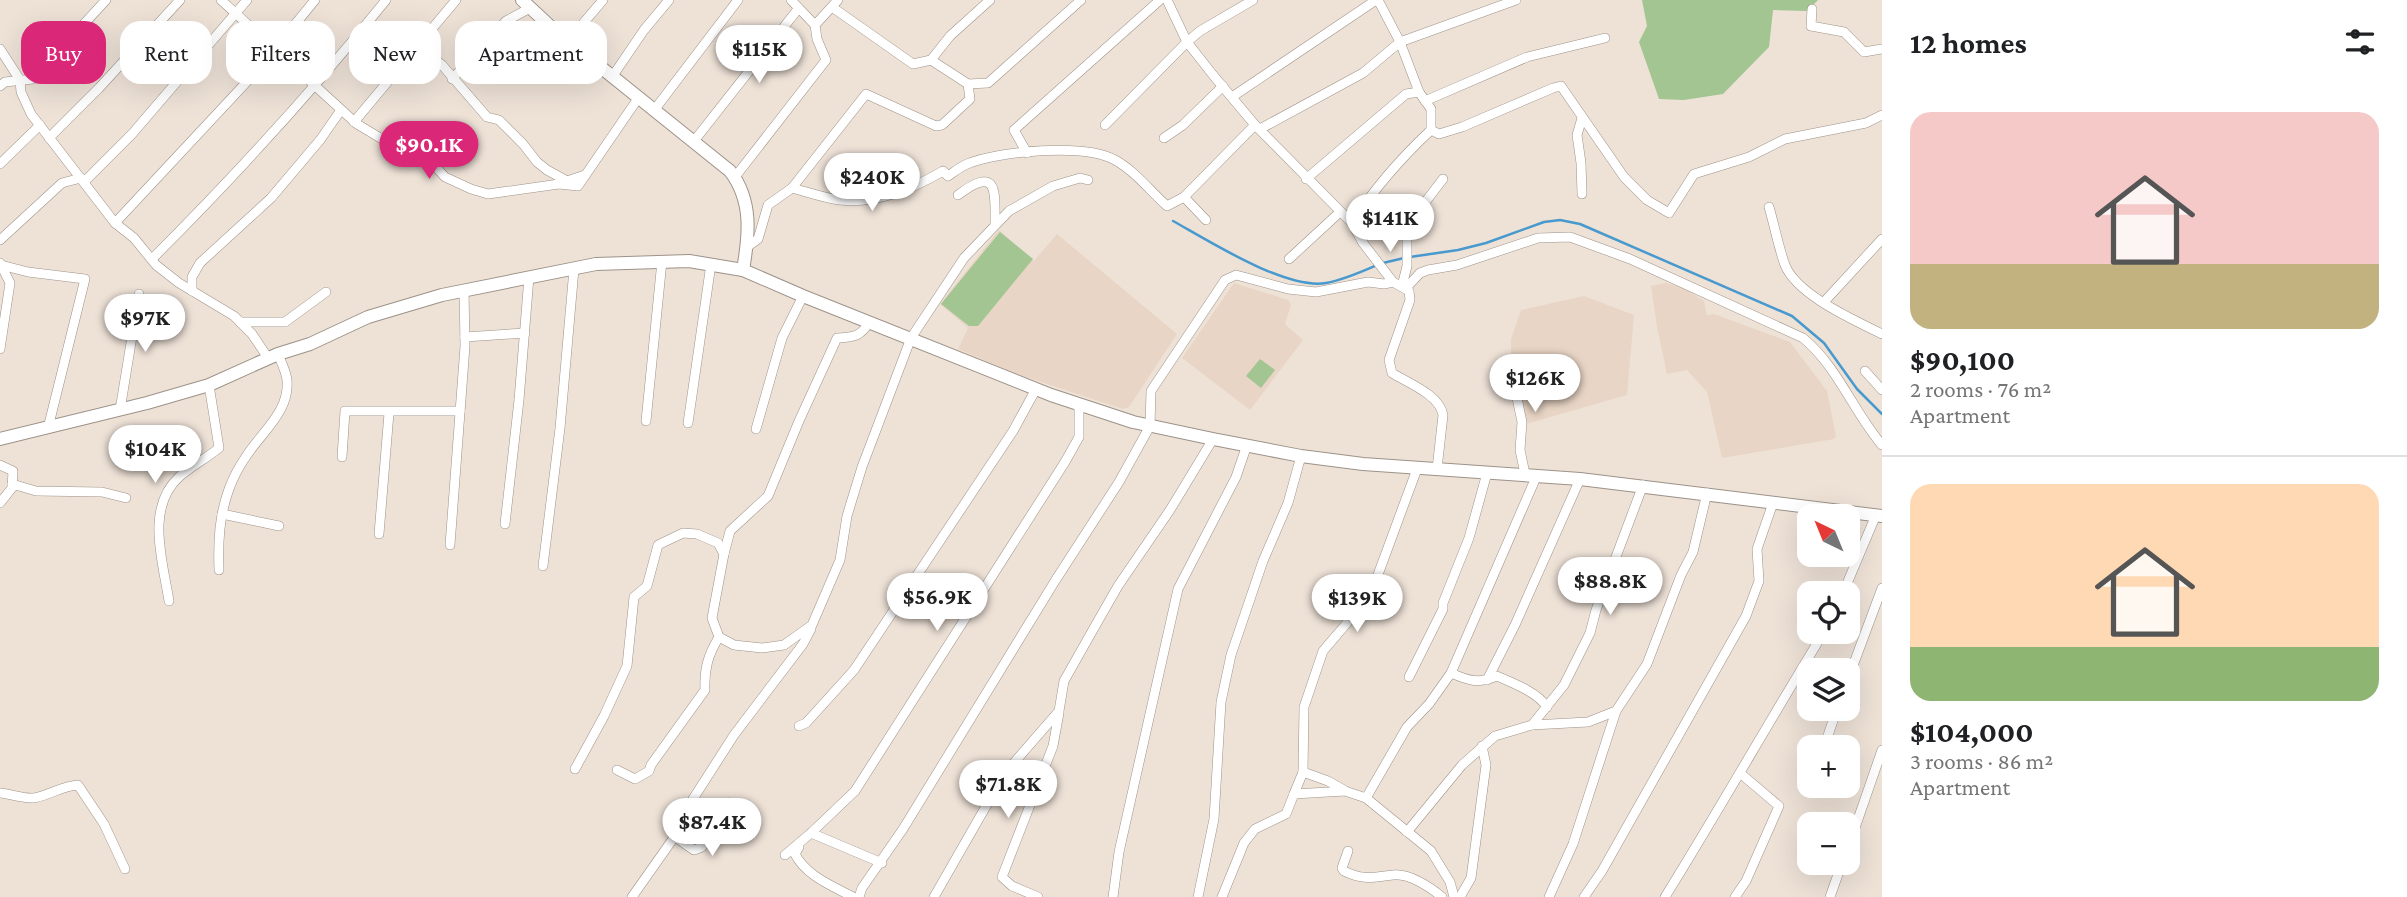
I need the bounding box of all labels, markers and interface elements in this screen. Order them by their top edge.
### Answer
chip: Buy [21,21,106,84]
chip: Rent [120,21,212,84]
chip: Filters [226,21,335,84]
chip: New [349,21,441,84]
chip: Apartment [455,21,607,84]
icon: filters [2341,23,2379,61]
pin: $115K [710,25,808,85]
text: 12 homes [1910,26,2027,59]
text: $115K [732,35,786,61]
pin: $90.1K [372,122,486,181]
text: $90.1K [395,131,463,157]
pin: $240K [823,154,921,213]
icon: home [2082,157,2208,283]
text: $240K [840,163,904,189]
pin: $141K [1341,194,1439,254]
text: $141K [1362,204,1418,230]
pin: $97K [104,294,186,354]
text: $97K [120,304,170,330]
text: $90,100 [1910,343,2015,376]
pin: $126K [1486,354,1584,414]
text: $126K [1505,364,1565,390]
text: 2 rooms · 76 m² [1910,376,2051,402]
text: Apartment [1910,402,2010,428]
pin: $104K [106,426,204,485]
text: $104K [124,435,186,461]
north arrow [1797,504,1860,567]
map controls [1797,504,1860,875]
icon: home [2082,529,2208,655]
pin: $88.8K [1553,558,1667,617]
text: $88.8K [1574,567,1646,593]
pin: $56.9K [880,574,994,633]
pin: $139K [1308,574,1406,634]
button: locate [1797,581,1860,644]
text: $56.9K [903,583,971,609]
text: $139K [1328,584,1386,610]
button: layers [1797,658,1860,721]
text: $104,000 [1910,715,2033,748]
button: + [1797,735,1860,798]
text: 3 rooms · 86 m² [1910,748,2053,774]
pin: $71.8K [951,760,1065,820]
text: $71.8K [975,770,1041,796]
text: Apartment [1910,774,2010,800]
pin: $87.4K [655,798,769,858]
text: $87.4K [678,808,746,834]
button: − [1797,812,1860,875]

